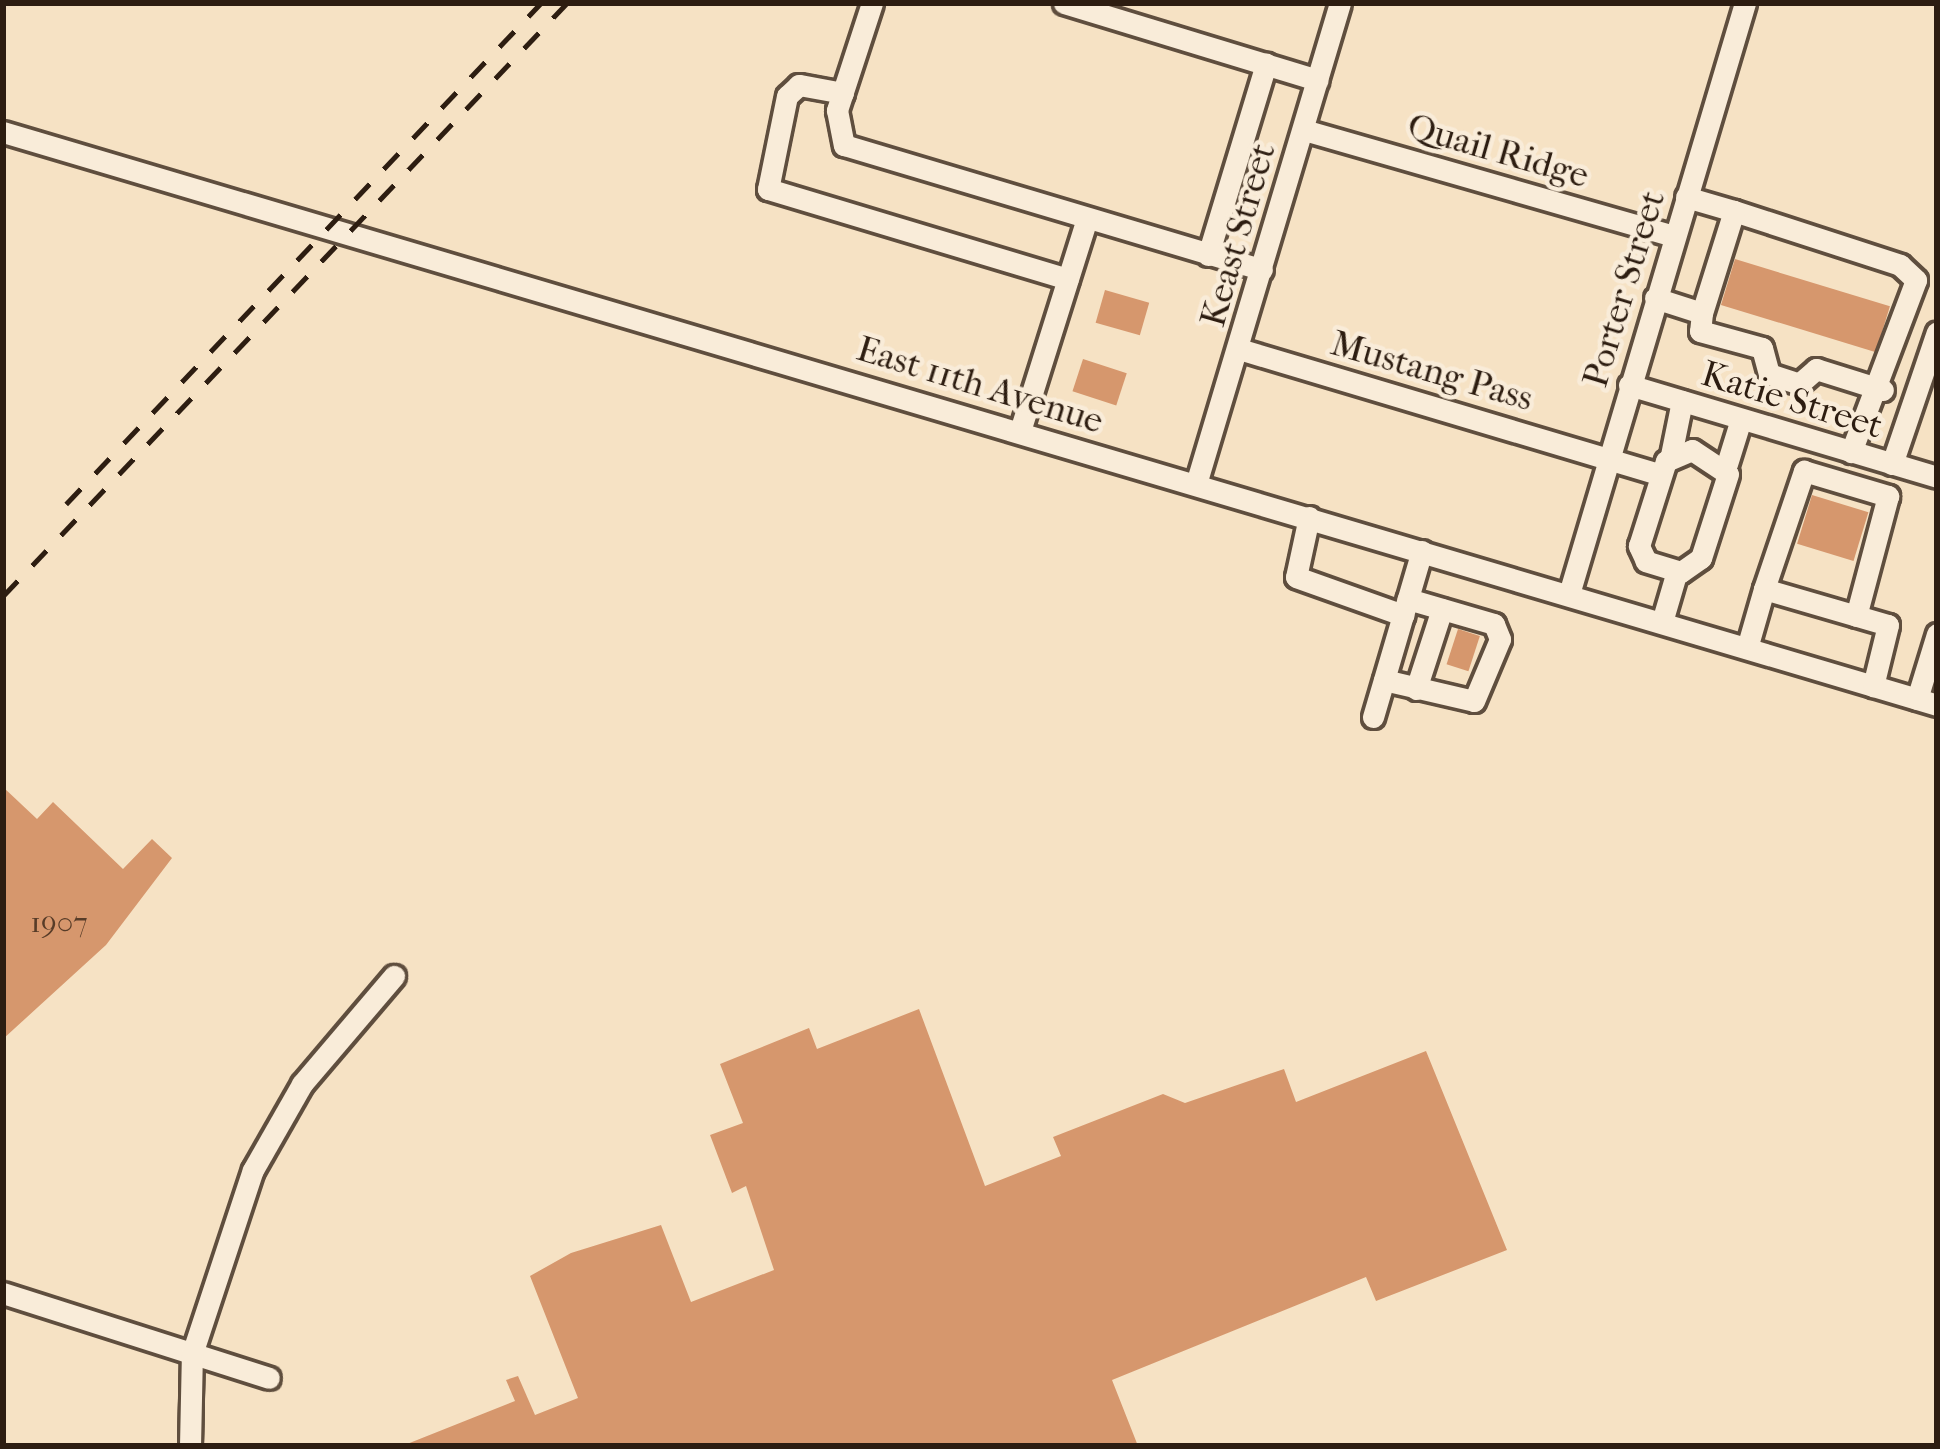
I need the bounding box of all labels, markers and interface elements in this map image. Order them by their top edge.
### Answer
street label: Quail Ridge [1403,105,1593,197]
street label: Keast Street [1191,138,1285,332]
street label: Porter Street [1574,186,1674,392]
street label: Mustang Pass [1326,322,1538,420]
street label: East 11th Avenue [852,327,1108,443]
street label: Katie Street [1696,352,1888,448]
house number: 1907 [30,905,88,941]

